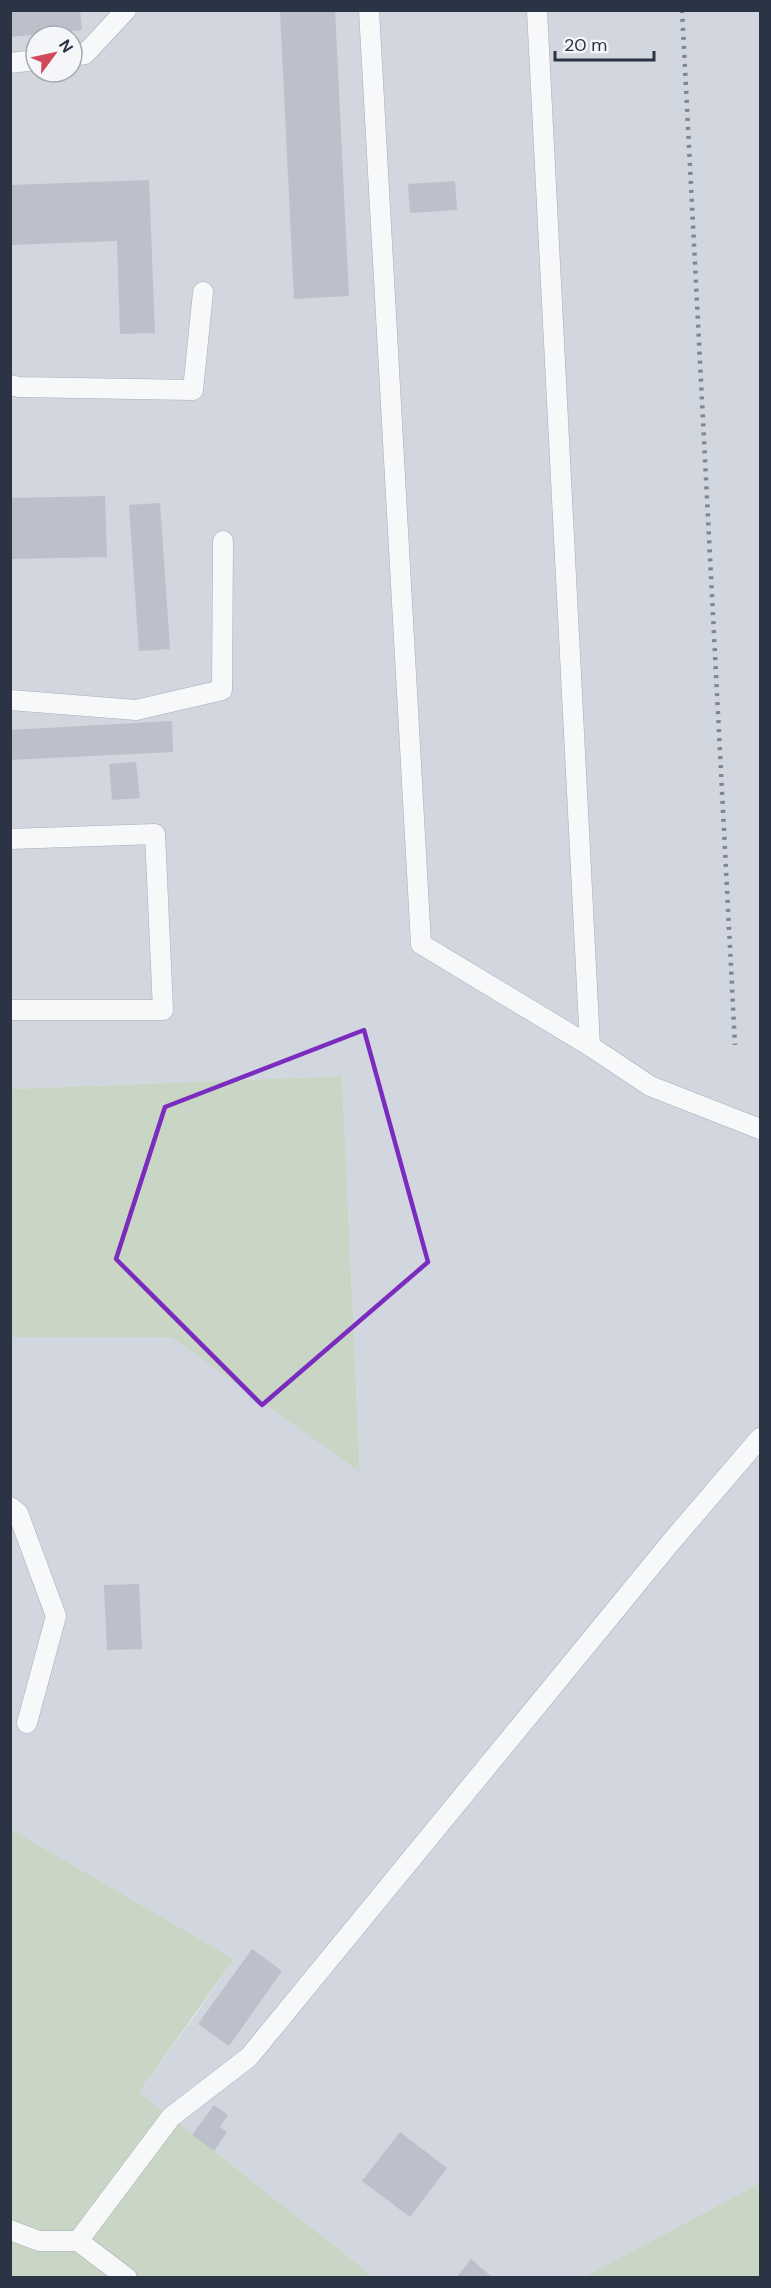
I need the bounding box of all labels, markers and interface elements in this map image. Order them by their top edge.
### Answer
north arrow [24,24,84,84]
scale bar [555,24,654,62]
text: 20 m [564,33,607,57]
text: N [54,35,78,57]

